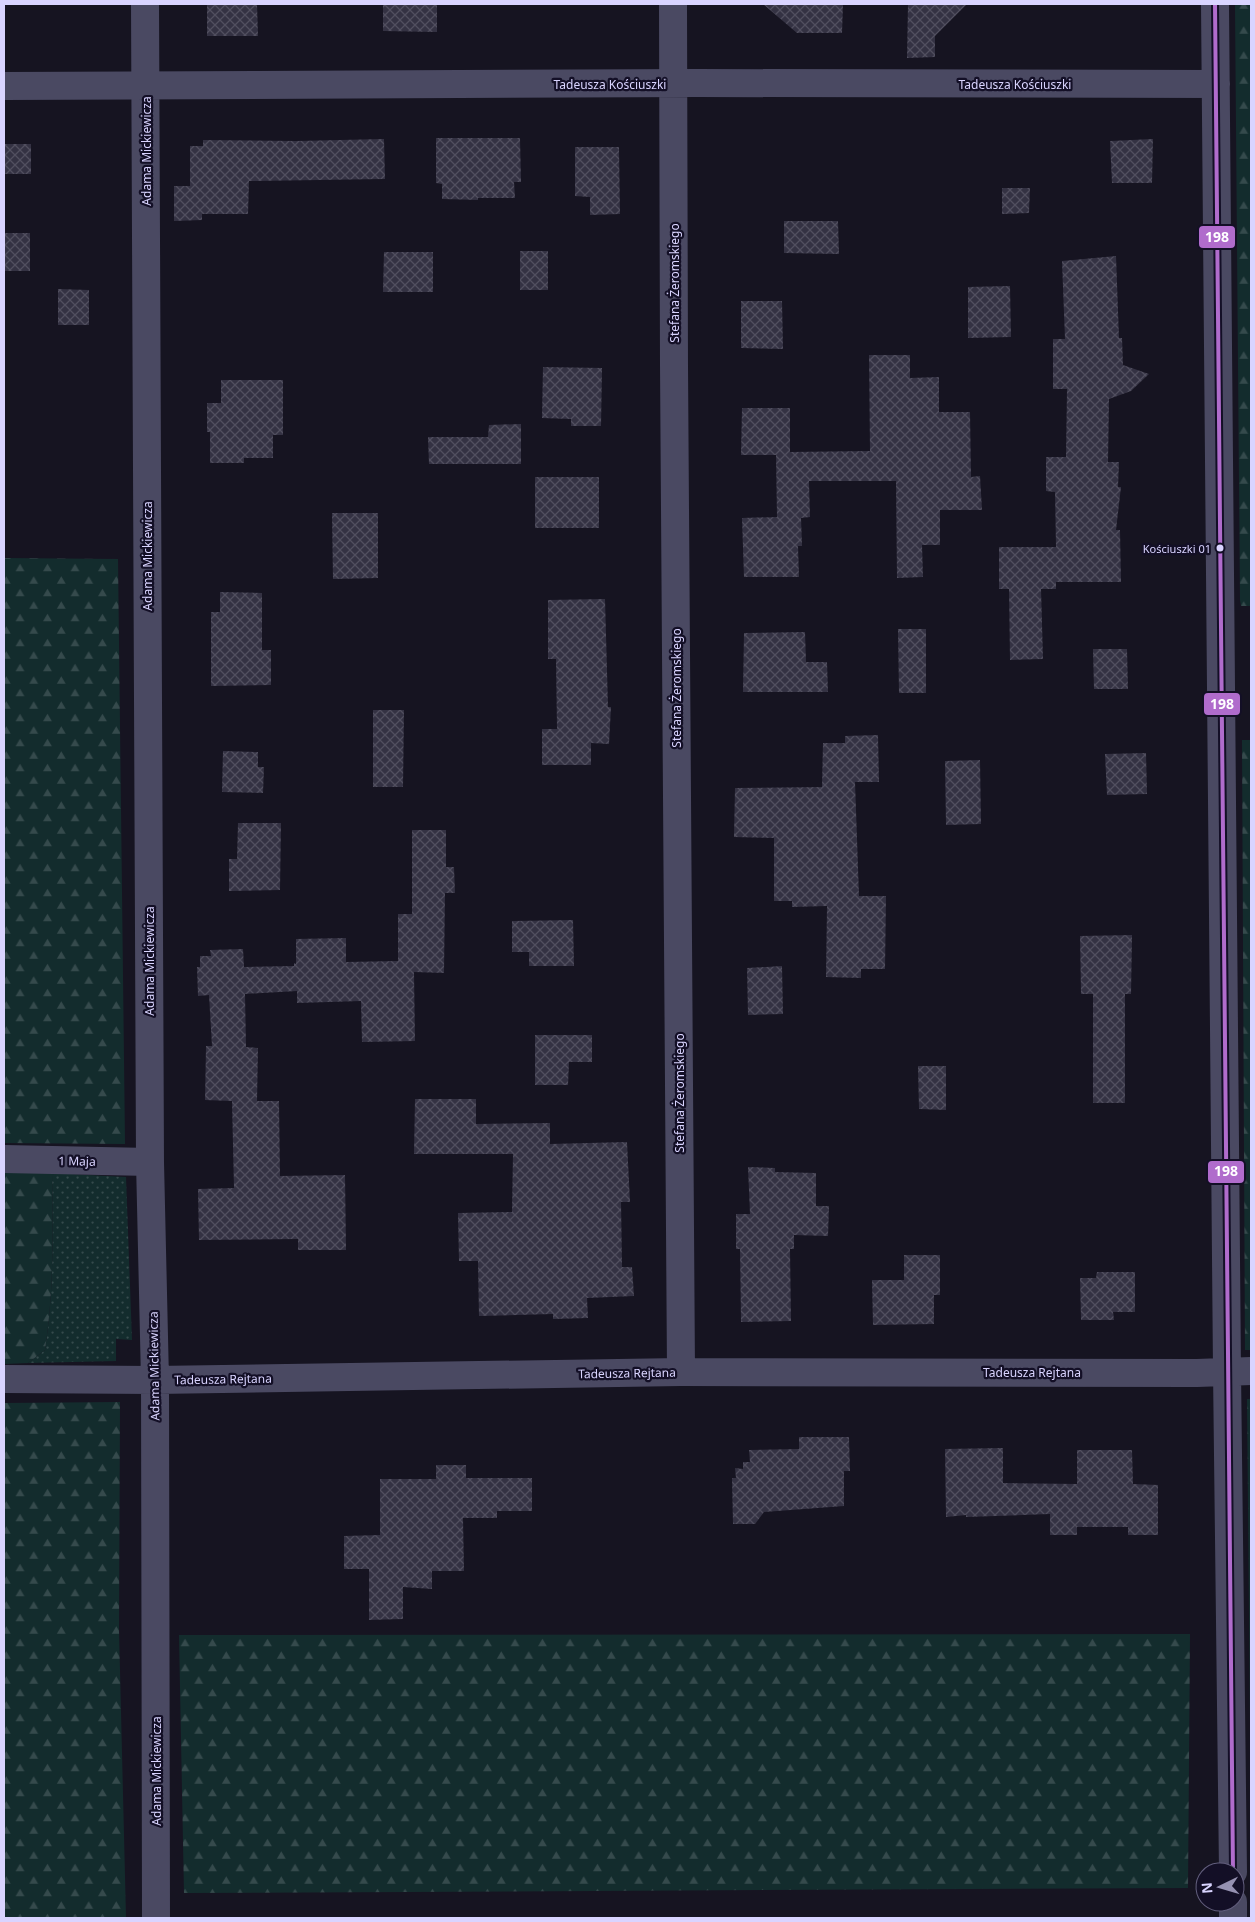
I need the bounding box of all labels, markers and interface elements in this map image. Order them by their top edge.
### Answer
street label: Tadeusza Kościuszki [554,76,666,93]
street label: Tadeusza Kościuszki [959,76,1071,93]
street label: Adama Mickiewicza [138,96,155,206]
street label: Stefana Żeromskiego [666,223,683,343]
line badge: 198 [1198,225,1236,249]
text: 198 [1205,227,1229,246]
street label: Adama Mickiewicza [139,501,156,611]
place label: Kościuszki 01 [1143,541,1211,556]
marker: Kościuszki 01 [1215,543,1225,553]
street label: Stefana Żeromskiego [668,628,685,748]
line badge: 198 [1203,692,1241,716]
text: 198 [1210,694,1234,713]
street label: Adama Mickiewicza [141,906,158,1016]
street label: Stefana Żeromskiego [671,1033,688,1153]
street label: 1 Maja [58,1152,96,1170]
line badge: 198 [1207,1160,1245,1184]
text: 198 [1214,1161,1238,1180]
street label: Adama Mickiewicza [145,1311,163,1421]
street label: Tadeusza Rejtana [578,1364,676,1382]
street label: Tadeusza Rejtana [983,1364,1081,1381]
street label: Tadeusza Rejtana [174,1370,272,1388]
street label: Adama Mickiewicza [148,1716,165,1826]
north arrow [1195,1862,1245,1912]
text: N [1197,1882,1217,1895]

